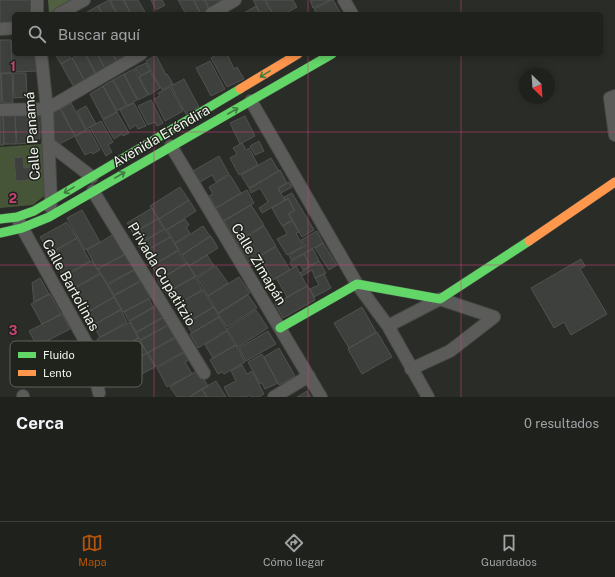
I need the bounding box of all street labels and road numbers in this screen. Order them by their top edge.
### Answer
street label: Calle Panamá [21,91,43,181]
street label: Avenida Eréndira [109,102,213,170]
street label: Privada Cupatitzio [125,219,199,329]
street label: Calle Zimapán [228,220,290,308]
street label: Calle Bartolinas [39,236,103,334]

